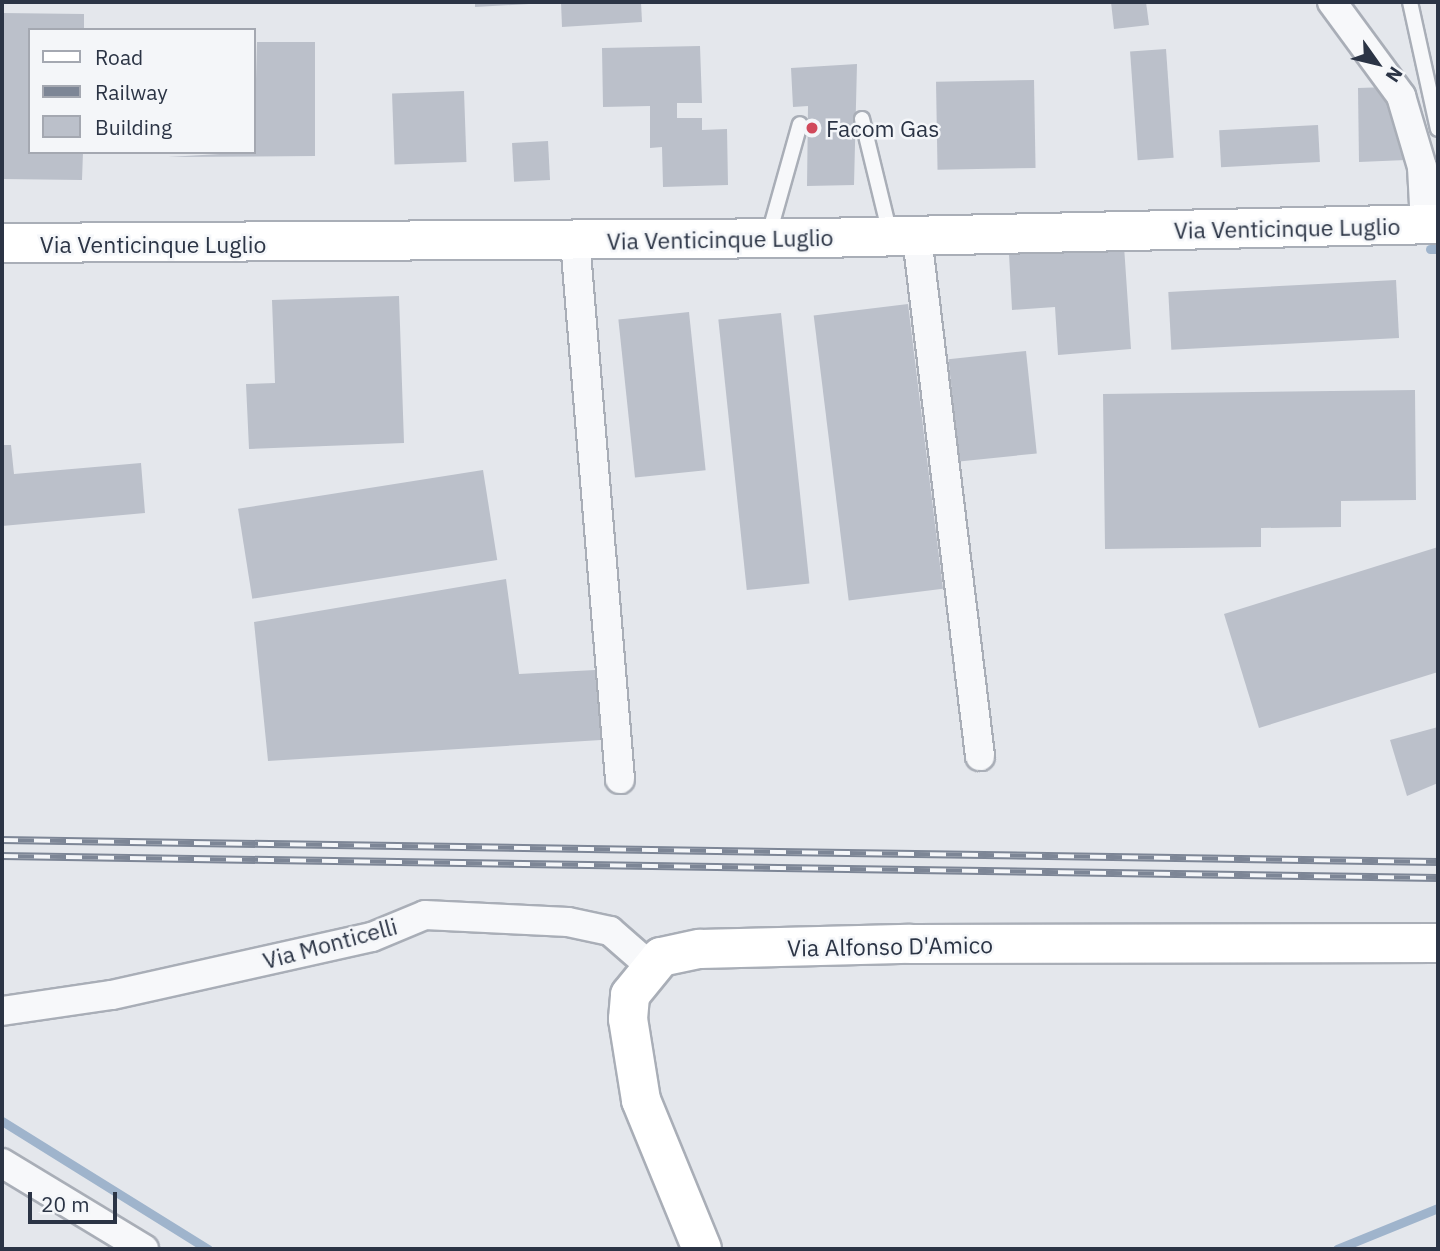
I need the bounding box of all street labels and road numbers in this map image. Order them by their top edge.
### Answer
street label: Via Venticinque Luglio [1174,212,1400,244]
street label: Via Venticinque Luglio [607,223,833,255]
street label: Via Venticinque Luglio [40,230,266,258]
street label: Via Monticelli [260,912,400,974]
street label: Via Alfonso D'Amico [787,930,993,962]

